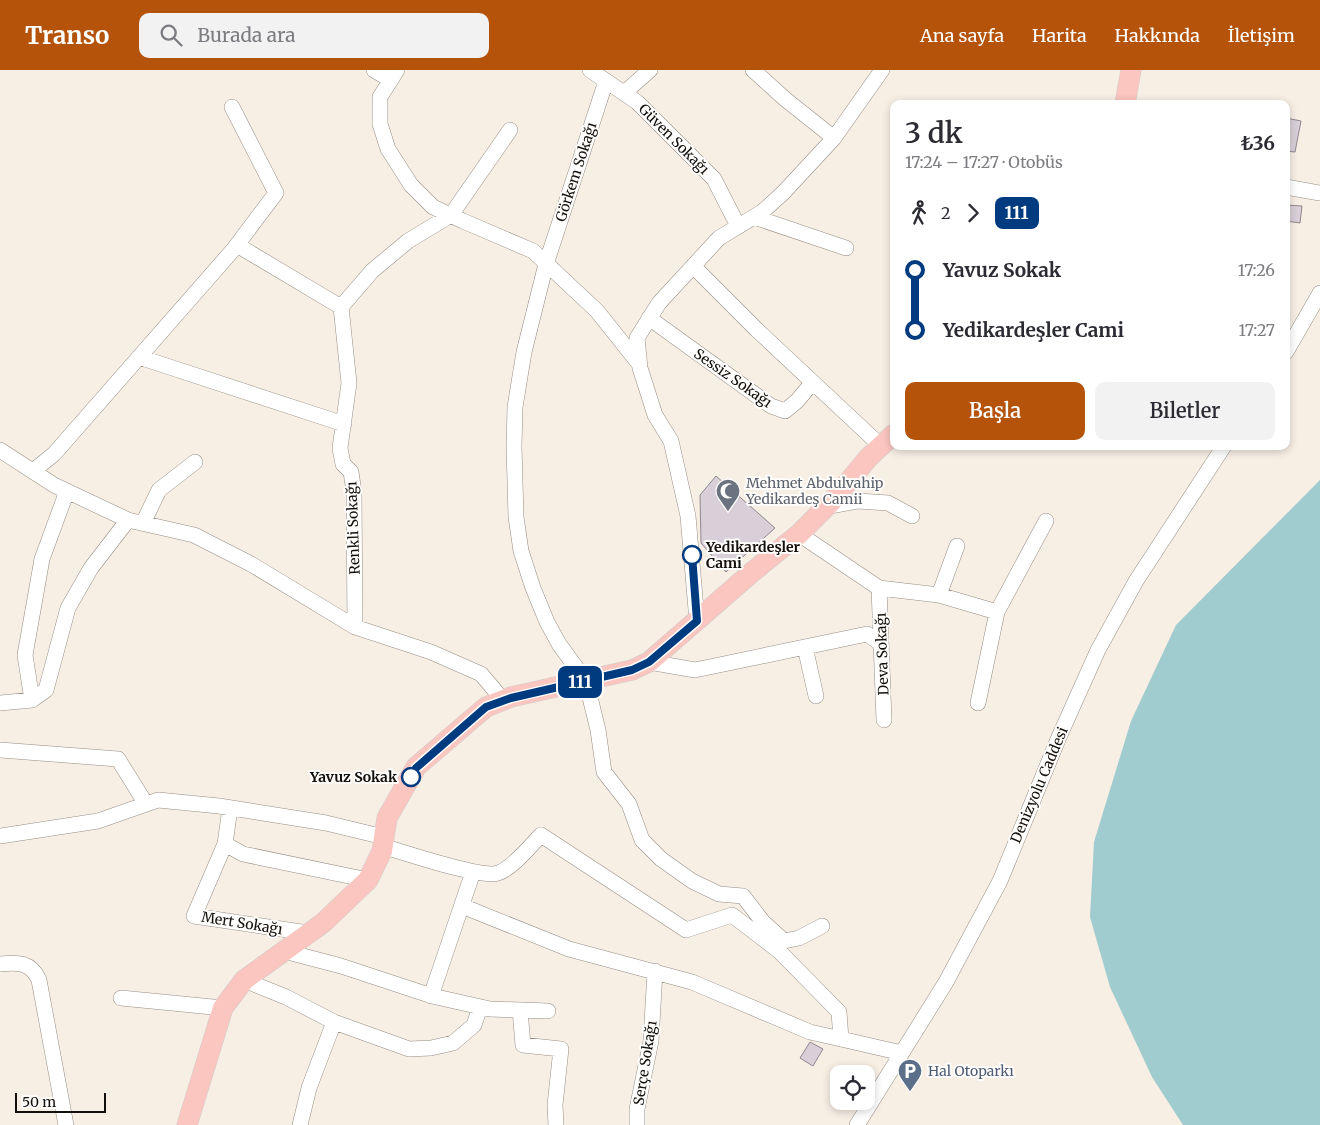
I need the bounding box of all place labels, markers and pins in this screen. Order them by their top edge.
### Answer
place label: Mehmet Abdulvahip Yedikardeş Camii [745,474,884,508]
mosque icon: Mehmet Abdulvahip Yedikardeş Camii [715,478,741,512]
place label: Yedikardeşler Cami [705,538,801,572]
marker: Yedikardeşler Cami [682,545,702,565]
marker: Yavuz Sokak [401,767,421,787]
place label: Yavuz Sokak [309,768,398,786]
parking icon: Hal Otoparkı [897,1058,923,1092]
place label: Hal Otoparkı [928,1062,1014,1080]

